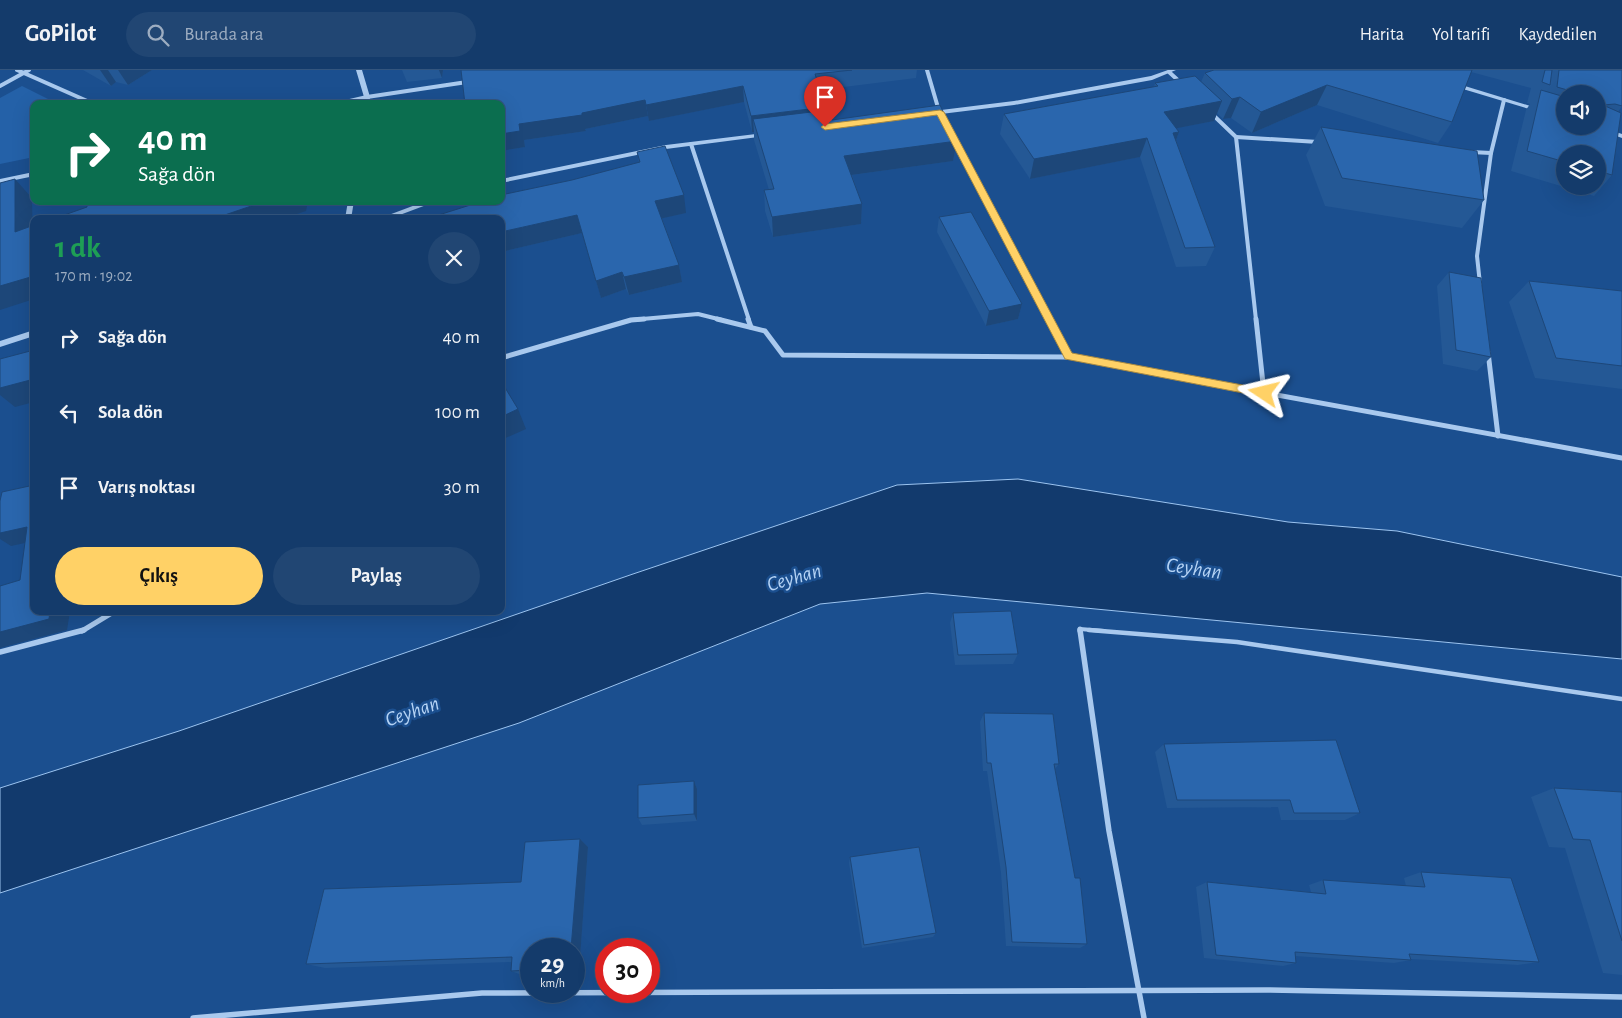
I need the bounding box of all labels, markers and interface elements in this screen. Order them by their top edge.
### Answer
search box [126,12,476,57]
icon: search [144,21,172,49]
text: GoPilot [25,22,96,46]
text: Burada ara [184,25,264,44]
text: Harita [1360,26,1404,44]
text: Yol tarifi [1432,26,1490,44]
text: Kaydedilen [1518,26,1597,44]
pin [804,76,846,127]
icon: arrive [811,83,839,111]
map controls [1556,85,1606,195]
button: sound [1556,85,1606,135]
icon: right [55,120,120,185]
text: 40 m [138,122,207,157]
button: layers [1556,145,1606,195]
text: Sağa dön [138,163,216,185]
button: close [428,232,480,284]
text: 1 dk [55,233,101,263]
text: 170 m · 19:02 [55,268,132,284]
icon: right [55,324,83,352]
text: Sağa dön [98,328,167,347]
text: 40 m [442,328,480,347]
position arrow [1237,366,1289,418]
icon: left [55,399,83,427]
text: Sola dön [98,403,163,422]
text: 100 m [435,403,480,422]
icon: arrive [55,474,83,502]
text: Varış noktası [98,478,196,497]
text: 30 m [444,478,480,497]
button: Çıkış [55,547,263,605]
button: Paylaş [273,547,480,605]
water label: Ceyhan [1165,554,1223,583]
water label: Ceyhan [765,560,824,595]
water label: Ceyhan [382,693,442,730]
speed limit sign: 30 [595,938,660,1003]
text: 29 [541,952,564,977]
text: km/h [540,977,565,989]

